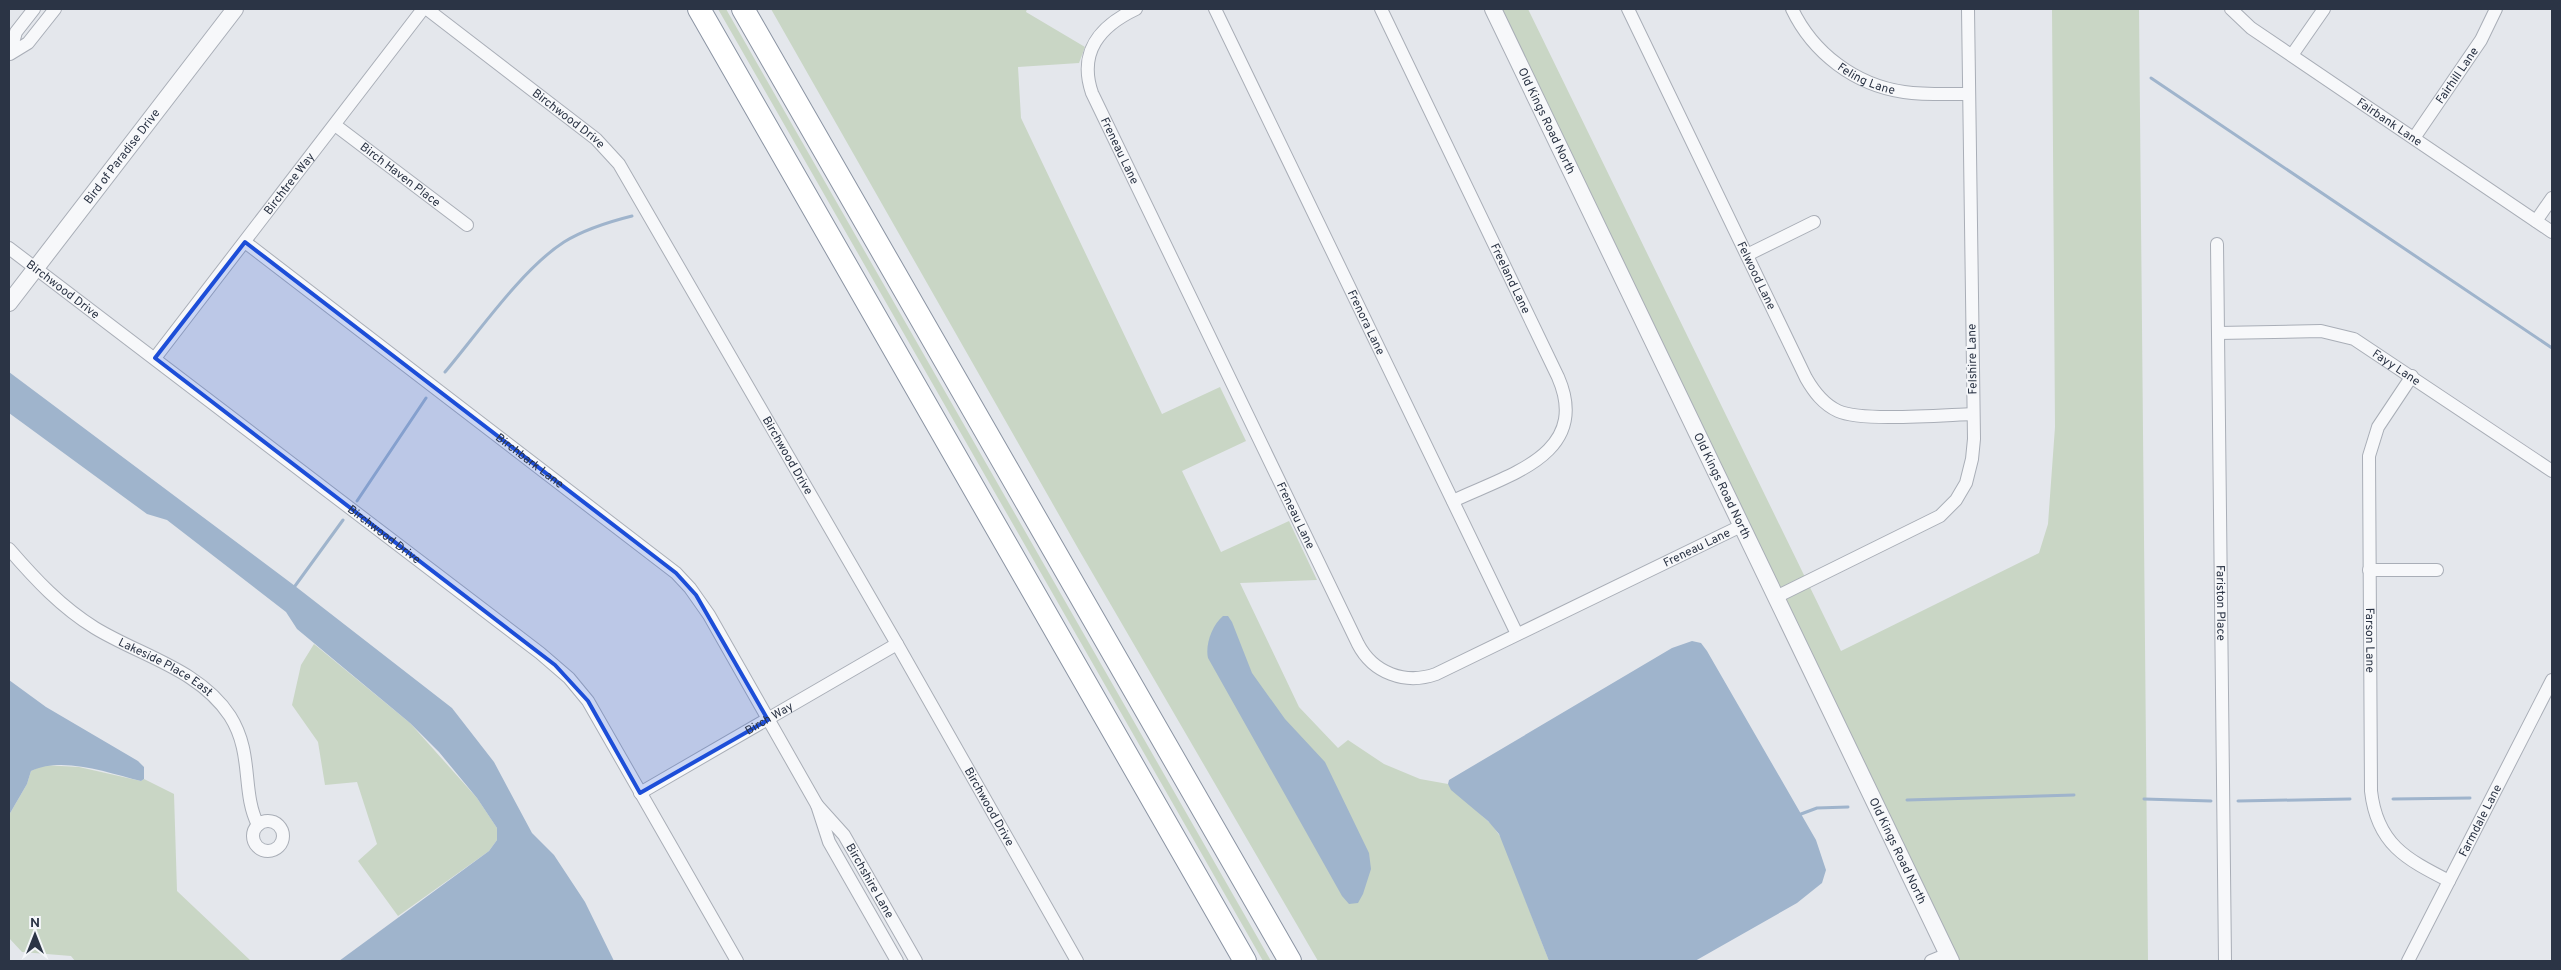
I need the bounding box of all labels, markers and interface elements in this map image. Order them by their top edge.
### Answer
street label: Fairhill Lane [2433,44,2483,107]
street label: Feling Lane [1834,60,1896,99]
street label: Old Kings Road North [1513,65,1578,177]
street label: Birchwood Drive [528,86,608,152]
street label: Fairbank Lane [2353,95,2425,151]
street label: Bird of Paradise Drive [81,106,164,208]
street label: Freneau Lane [1096,115,1142,187]
street label: Birch Haven Place [356,140,443,211]
street label: Birchtree Way [261,150,319,219]
street label: Felwood Lane [1732,239,1779,313]
street label: Freeland Lane [1486,241,1533,317]
street label: Birchwood Drive [23,257,102,323]
street label: Frenora Lane [1343,288,1388,358]
street label: Felshire Lane [1964,323,1982,395]
street label: Fayy Lane [2369,346,2423,390]
street label: Birchwood Drive [758,414,816,498]
street label: Birchbark Lane [492,430,566,493]
street label: Old Kings Road North [1689,430,1754,542]
street label: Freneau Lane [1272,480,1318,552]
street label: Birchwood Drive [344,502,424,568]
street label: Freneau Lane [1661,525,1733,571]
street label: Fariston Place [2212,565,2228,641]
street label: Farson Lane [2361,608,2377,673]
street label: Lakeside Place East [115,635,216,701]
street label: Birch Way [742,699,796,739]
street label: Birchwood Drive [960,765,1017,850]
street label: Farmdale Lane [2456,782,2506,860]
street label: Old Kings Road North [1865,795,1929,907]
street label: Birchshire Lane [842,841,897,922]
north arrow [10,910,60,960]
text: N [30,915,40,932]

